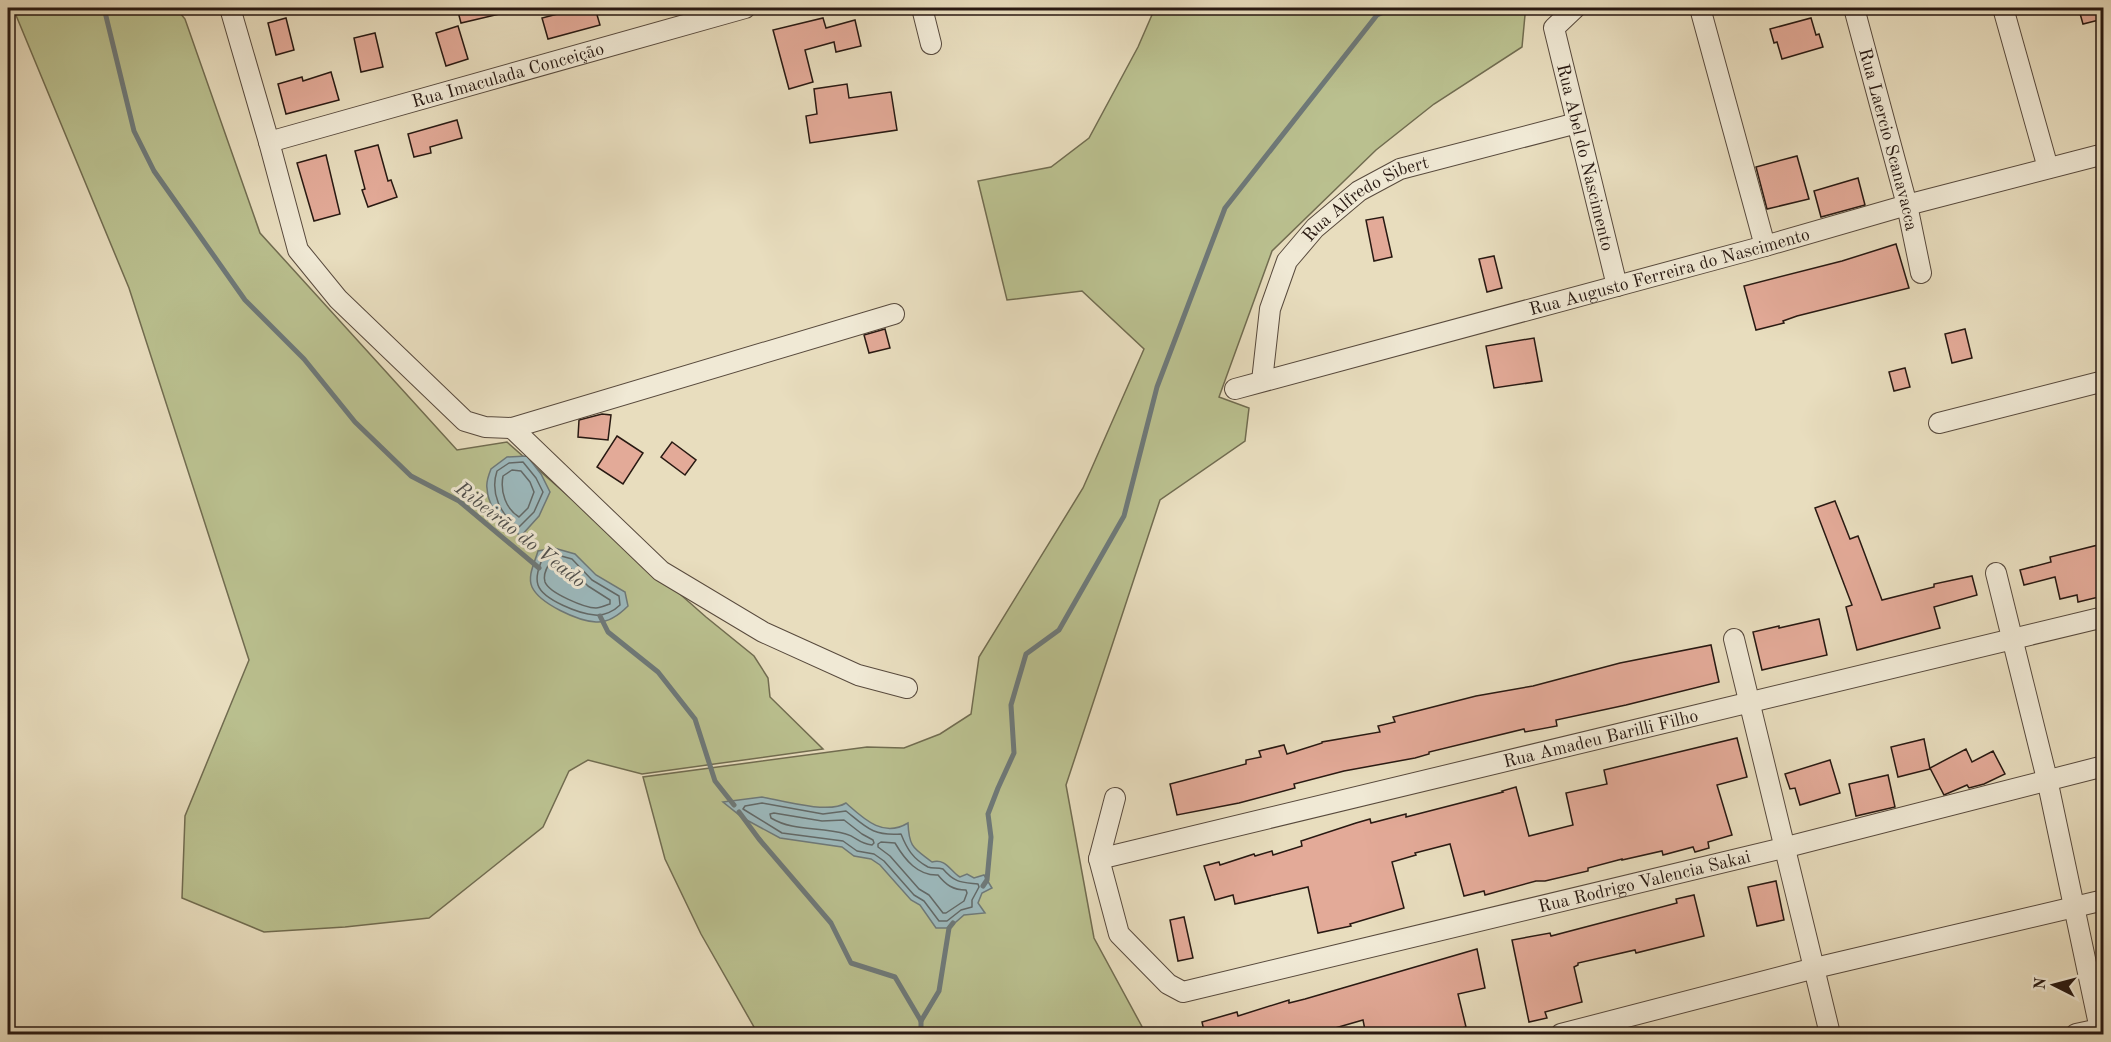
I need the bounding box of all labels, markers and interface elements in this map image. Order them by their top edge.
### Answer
street label: Rua Imaculada Conceição [410,40,606,111]
street label: Rua Laercio Scanavacca [1855,46,1920,233]
street label: Rua Abel do Nascimento [1553,62,1616,253]
street label: Rua Alfredo Sibert [1300,154,1431,245]
street label: Rua Augusto Ferreira do Nascimento [1527,226,1812,319]
water label: Ribeirão do Veado [450,478,589,592]
street label: Rua Amadeu Barilli Filho [1502,707,1700,771]
street label: Rua Rodrigo Valencia Sakai [1536,848,1753,916]
north arrow [2024,955,2084,1015]
text: N [2032,976,2050,991]

